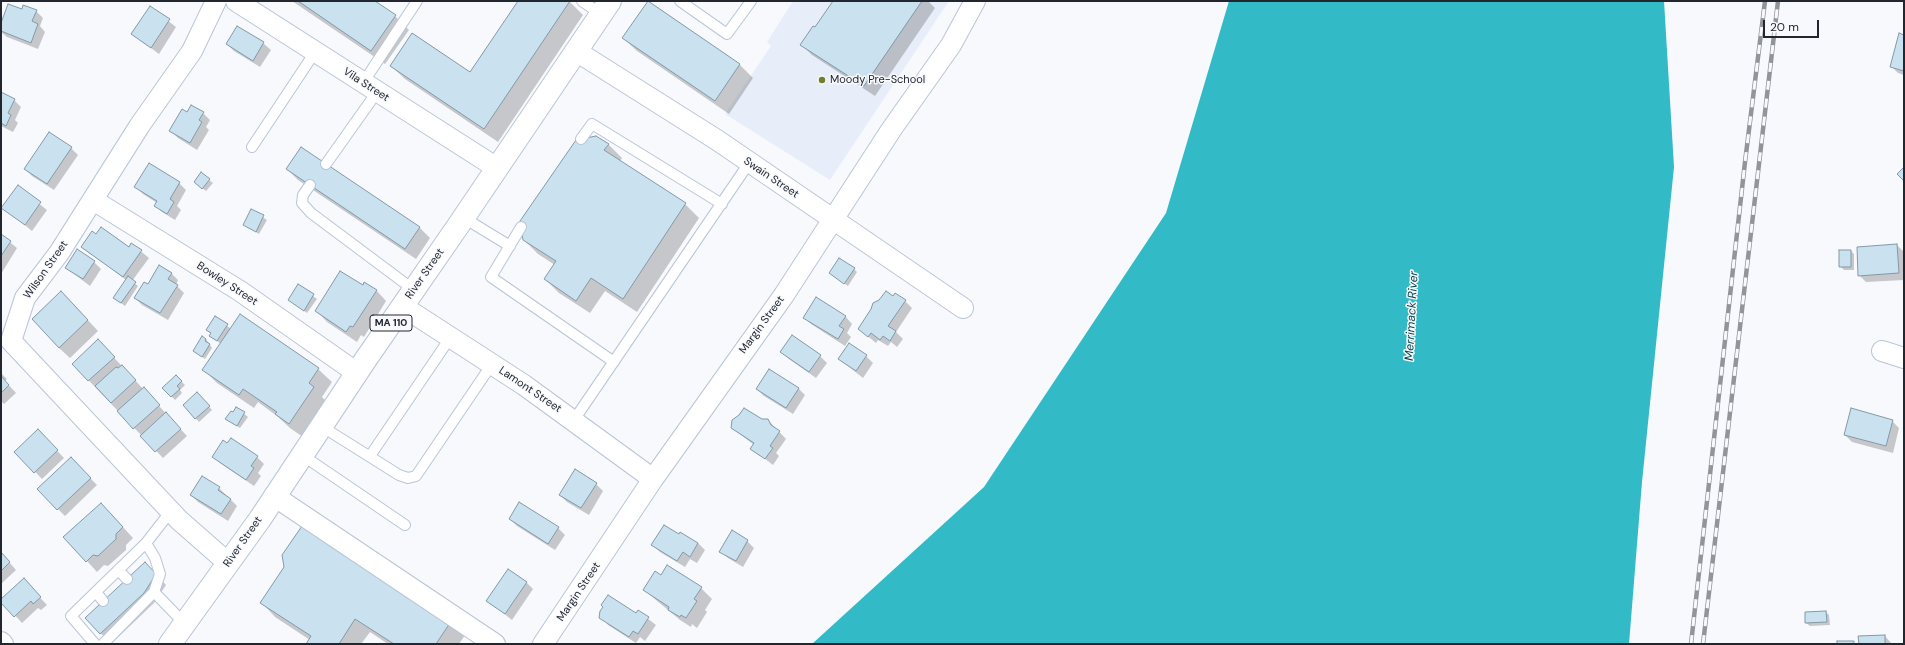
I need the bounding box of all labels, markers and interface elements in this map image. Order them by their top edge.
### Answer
scale bar [1765,12,1821,38]
text: 20 m [1770,19,1799,35]
street label: Vila Street [340,65,392,105]
place label: Moody Pre-School [830,73,925,87]
marker: Moody Pre-School [817,75,827,85]
street label: Swain Street [741,155,801,201]
street label: Wilson Street [21,238,71,302]
street label: River Street [403,246,447,302]
street label: Bowley Street [194,259,260,309]
water label: Merrimack River [1402,271,1422,361]
street label: Margin Street [737,293,787,357]
road number: MA 110 [370,315,412,331]
street label: Lamont Street [496,364,564,416]
street label: River Street [221,514,265,570]
street label: Margin Street [554,560,604,624]

